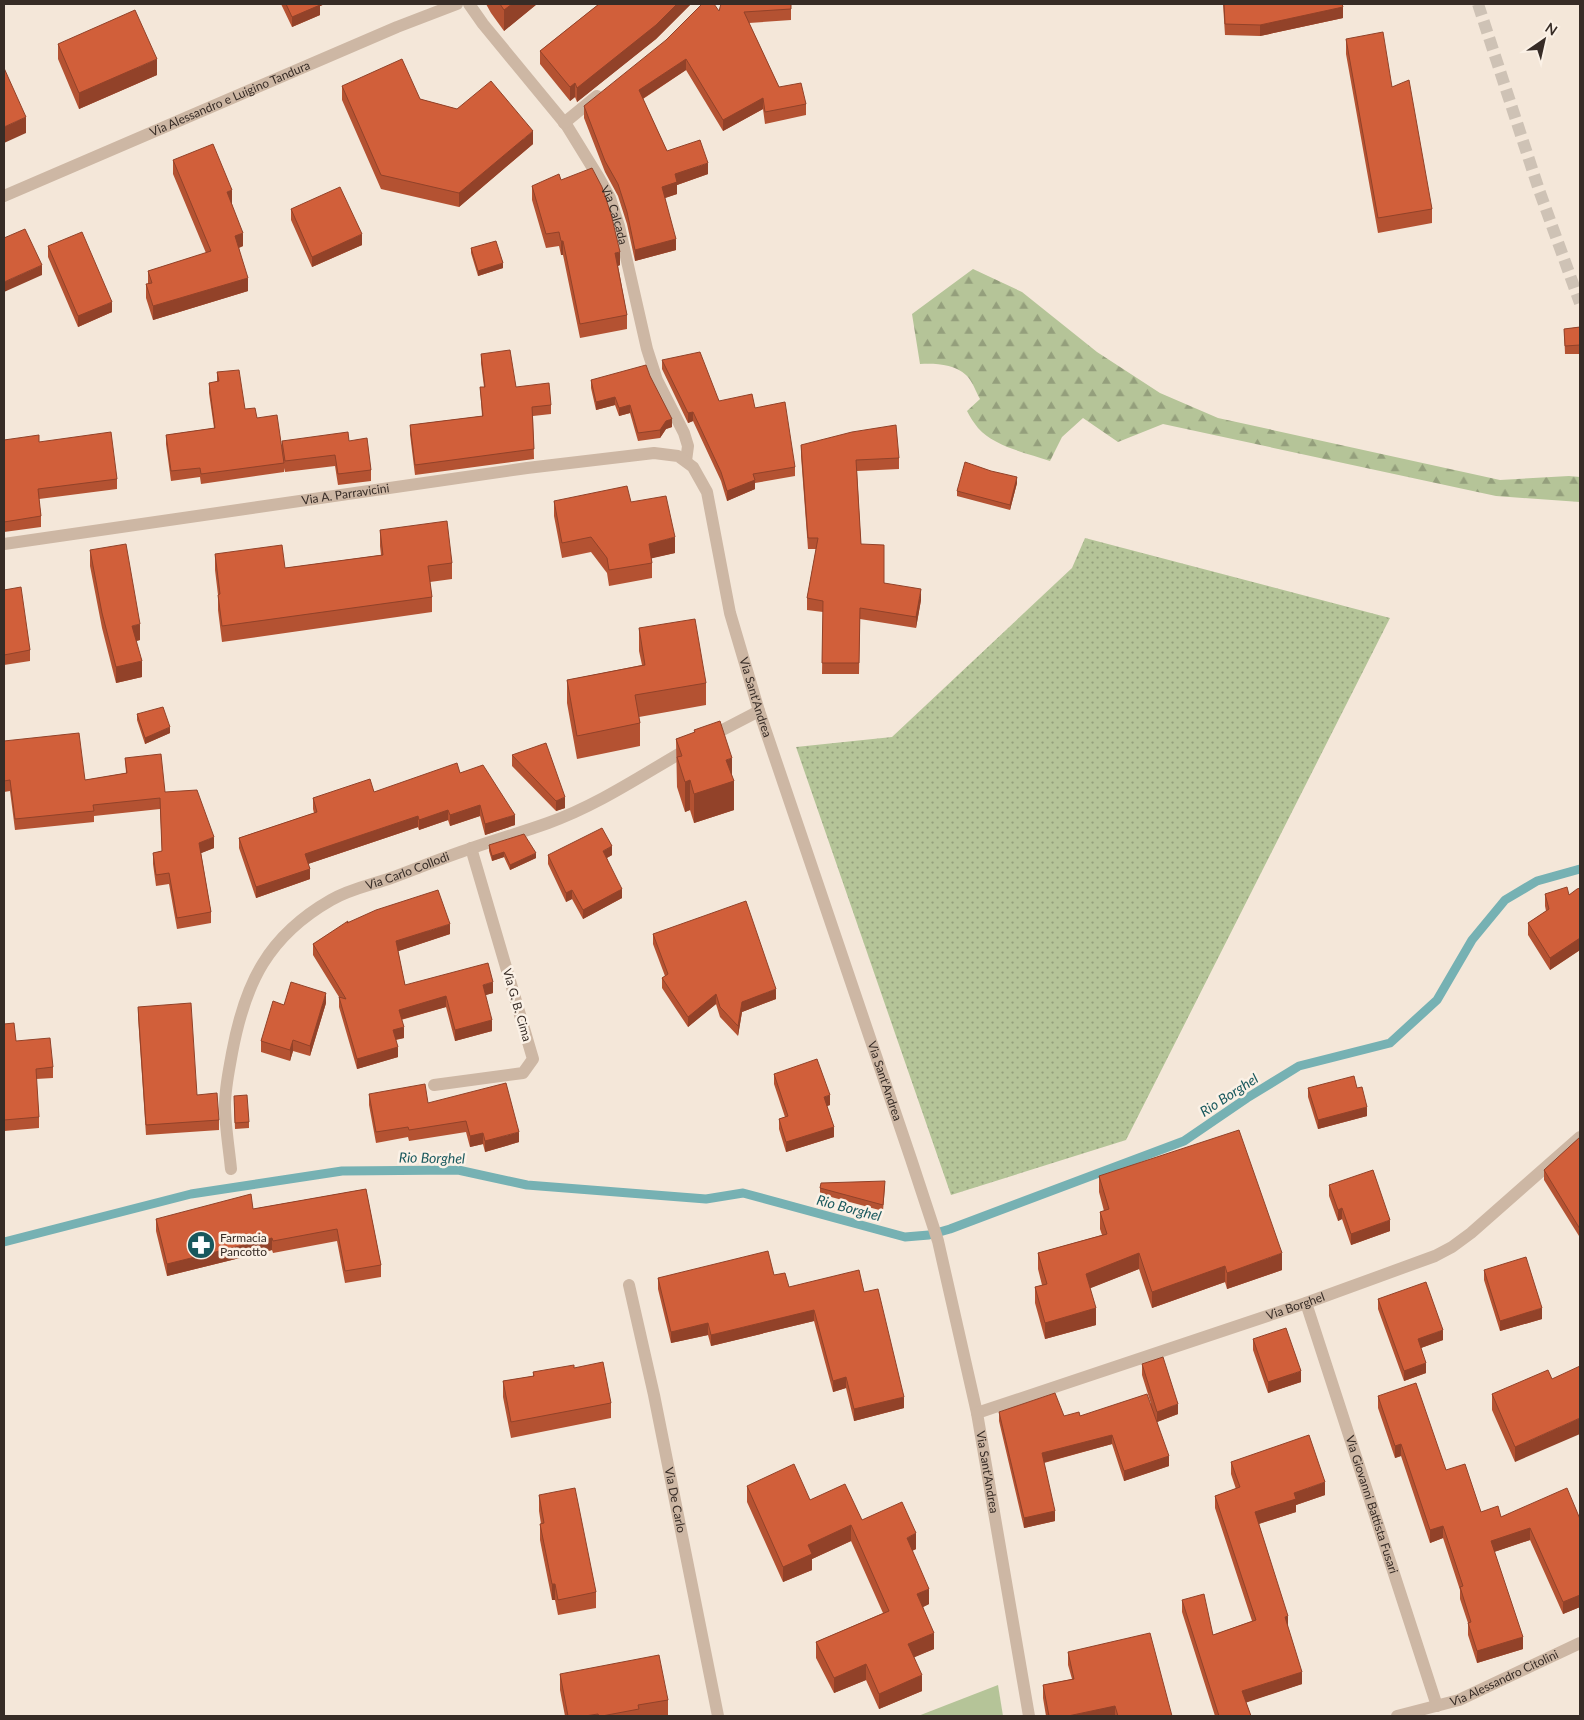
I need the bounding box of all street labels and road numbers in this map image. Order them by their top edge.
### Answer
street label: Via Alessandro e Luigino Tandura [147,57,312,139]
street label: Via Calcada [598,183,631,246]
street label: Via A. Parravicini [300,480,390,508]
street label: Via Sant'Andrea [736,655,775,739]
street label: Via Carlo Collodi [364,849,451,893]
street label: Via G. B. Cima [500,967,535,1043]
street label: Via Sant'Andrea [865,1039,906,1123]
street label: Via Borghel [1264,1289,1327,1323]
street label: Via Sant'Andrea [973,1430,1002,1514]
street label: Via Giovanni Battista Fusari [1343,1433,1402,1576]
street label: Via De Carlo [662,1466,689,1534]
street label: Via Alessandro Citolini [1448,1646,1561,1709]

